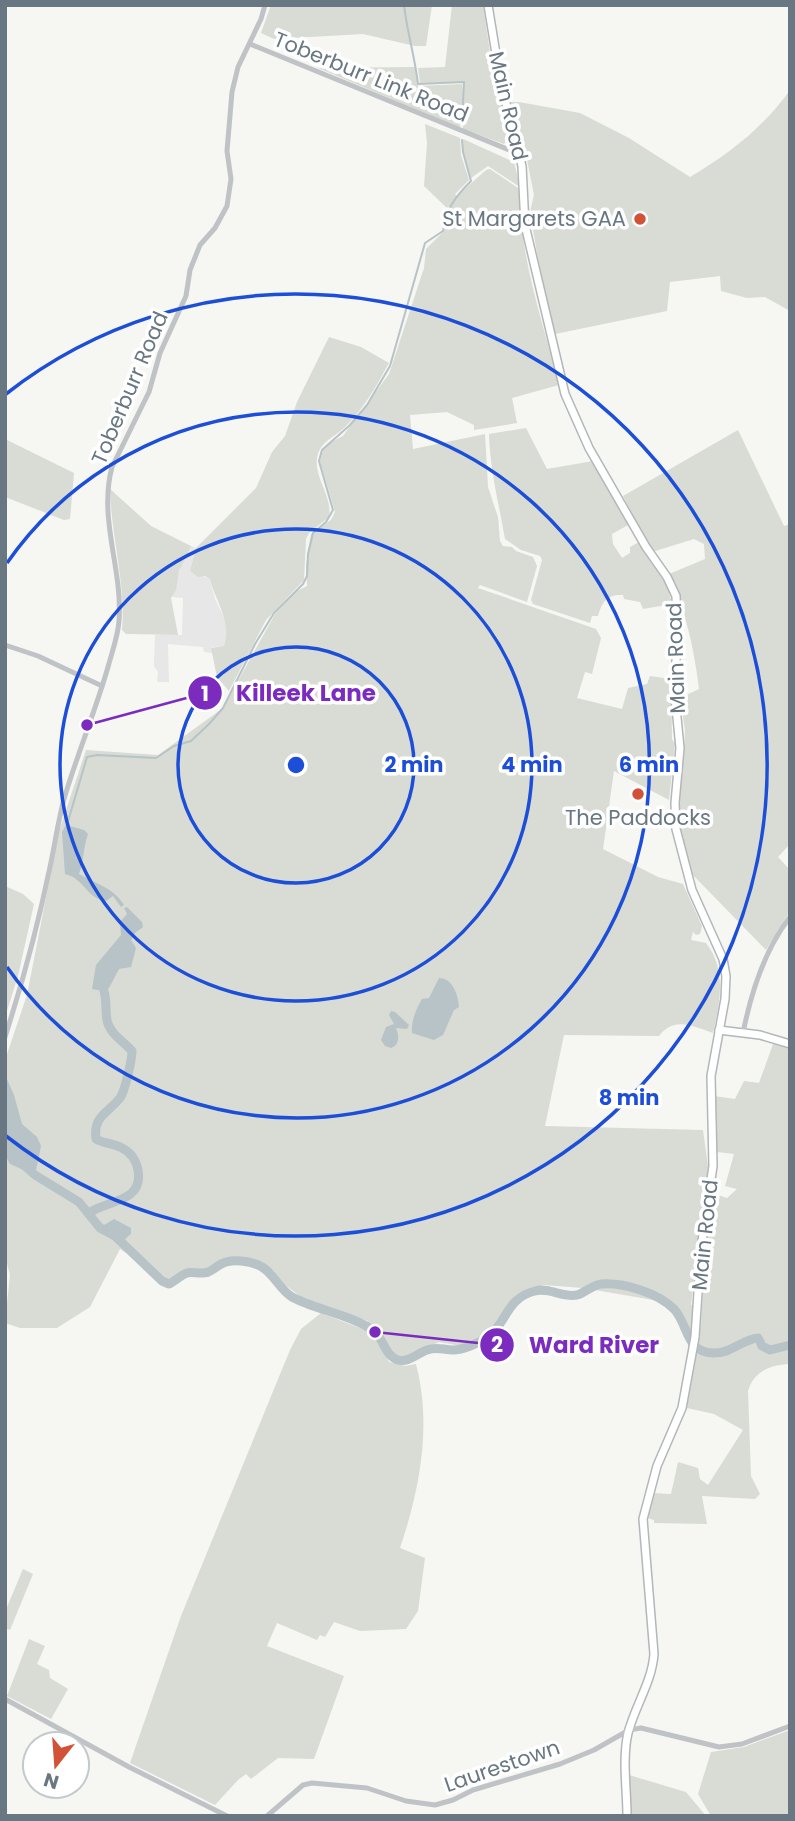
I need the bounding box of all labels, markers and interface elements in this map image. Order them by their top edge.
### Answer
street label: Toberburr Link Road [270,24,473,129]
street label: Main Road [482,49,535,163]
place label: St Margarets GAA [442,204,626,233]
marker: St Margarets GAA [632,211,648,227]
street label: Toberburr Road [84,307,175,469]
street label: Main Road [659,602,692,714]
callout: Killeek Lane [187,671,390,715]
text: Killeek Lane [236,677,376,709]
text: 1 [201,679,209,708]
text: 2 min [384,750,444,779]
text: 4 min [501,750,563,779]
text: 6 min [619,750,679,779]
centre of rings [284,753,308,777]
marker: The Paddocks [630,786,646,802]
place label: The Paddocks [565,803,711,832]
text: 8 min [599,1083,659,1112]
street label: Main Road [684,1178,725,1292]
callout: Ward River [479,1323,673,1367]
text: Ward River [529,1329,659,1361]
text: 2 [491,1330,503,1359]
north arrow [21,1730,91,1800]
street label: Laurestown [440,1732,563,1799]
text: N [40,1766,62,1796]

